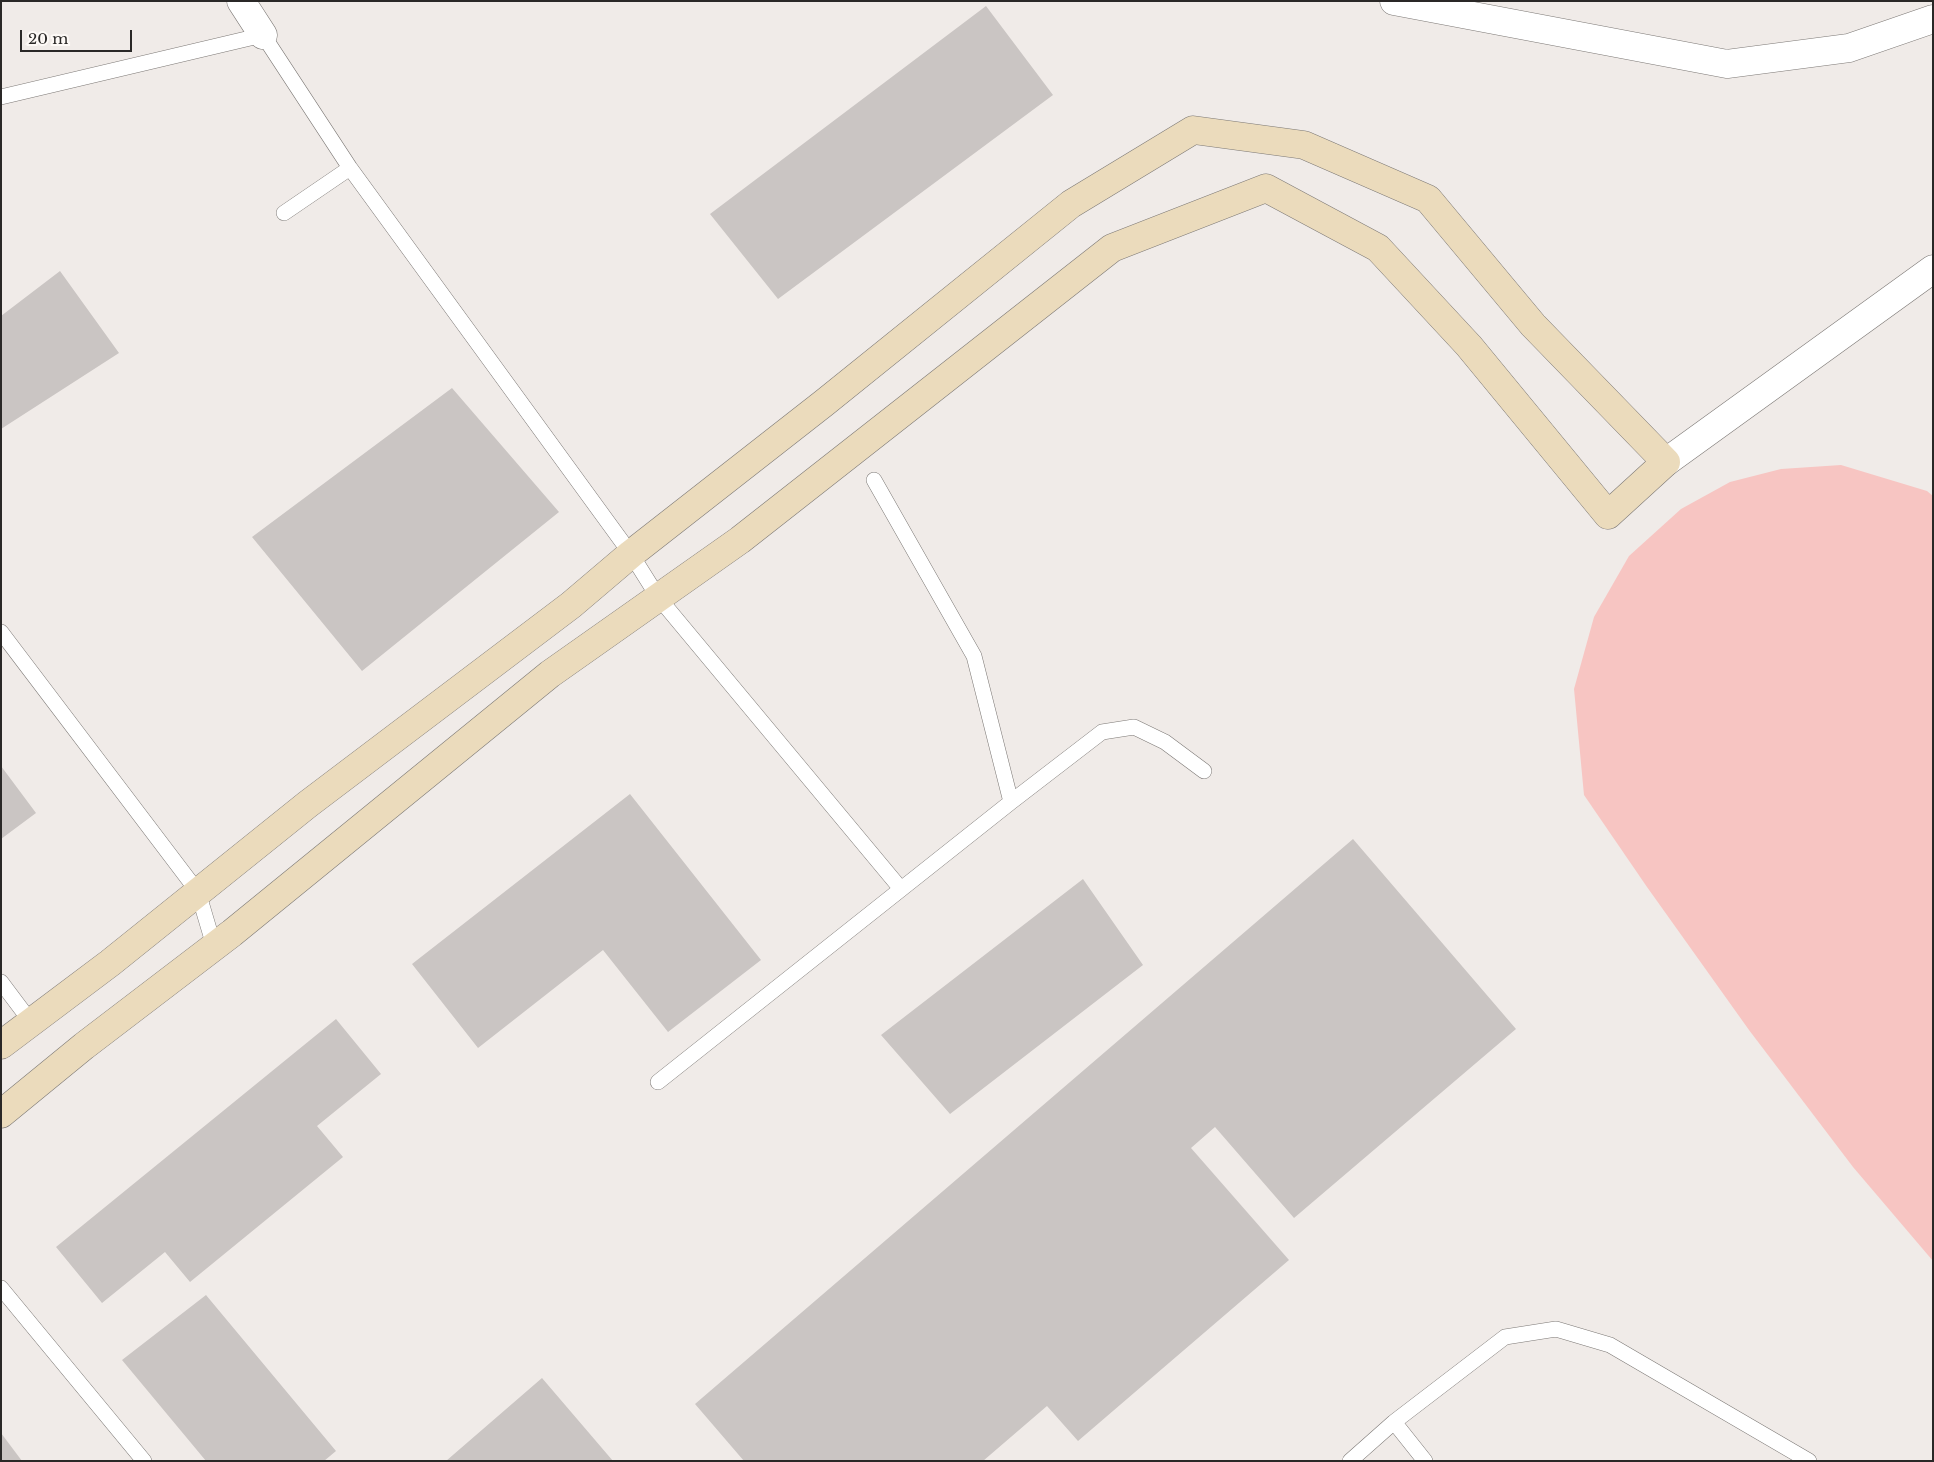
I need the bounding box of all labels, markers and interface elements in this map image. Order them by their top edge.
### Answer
scale bar [22,20,135,52]
text: 20 m [28,29,68,48]

